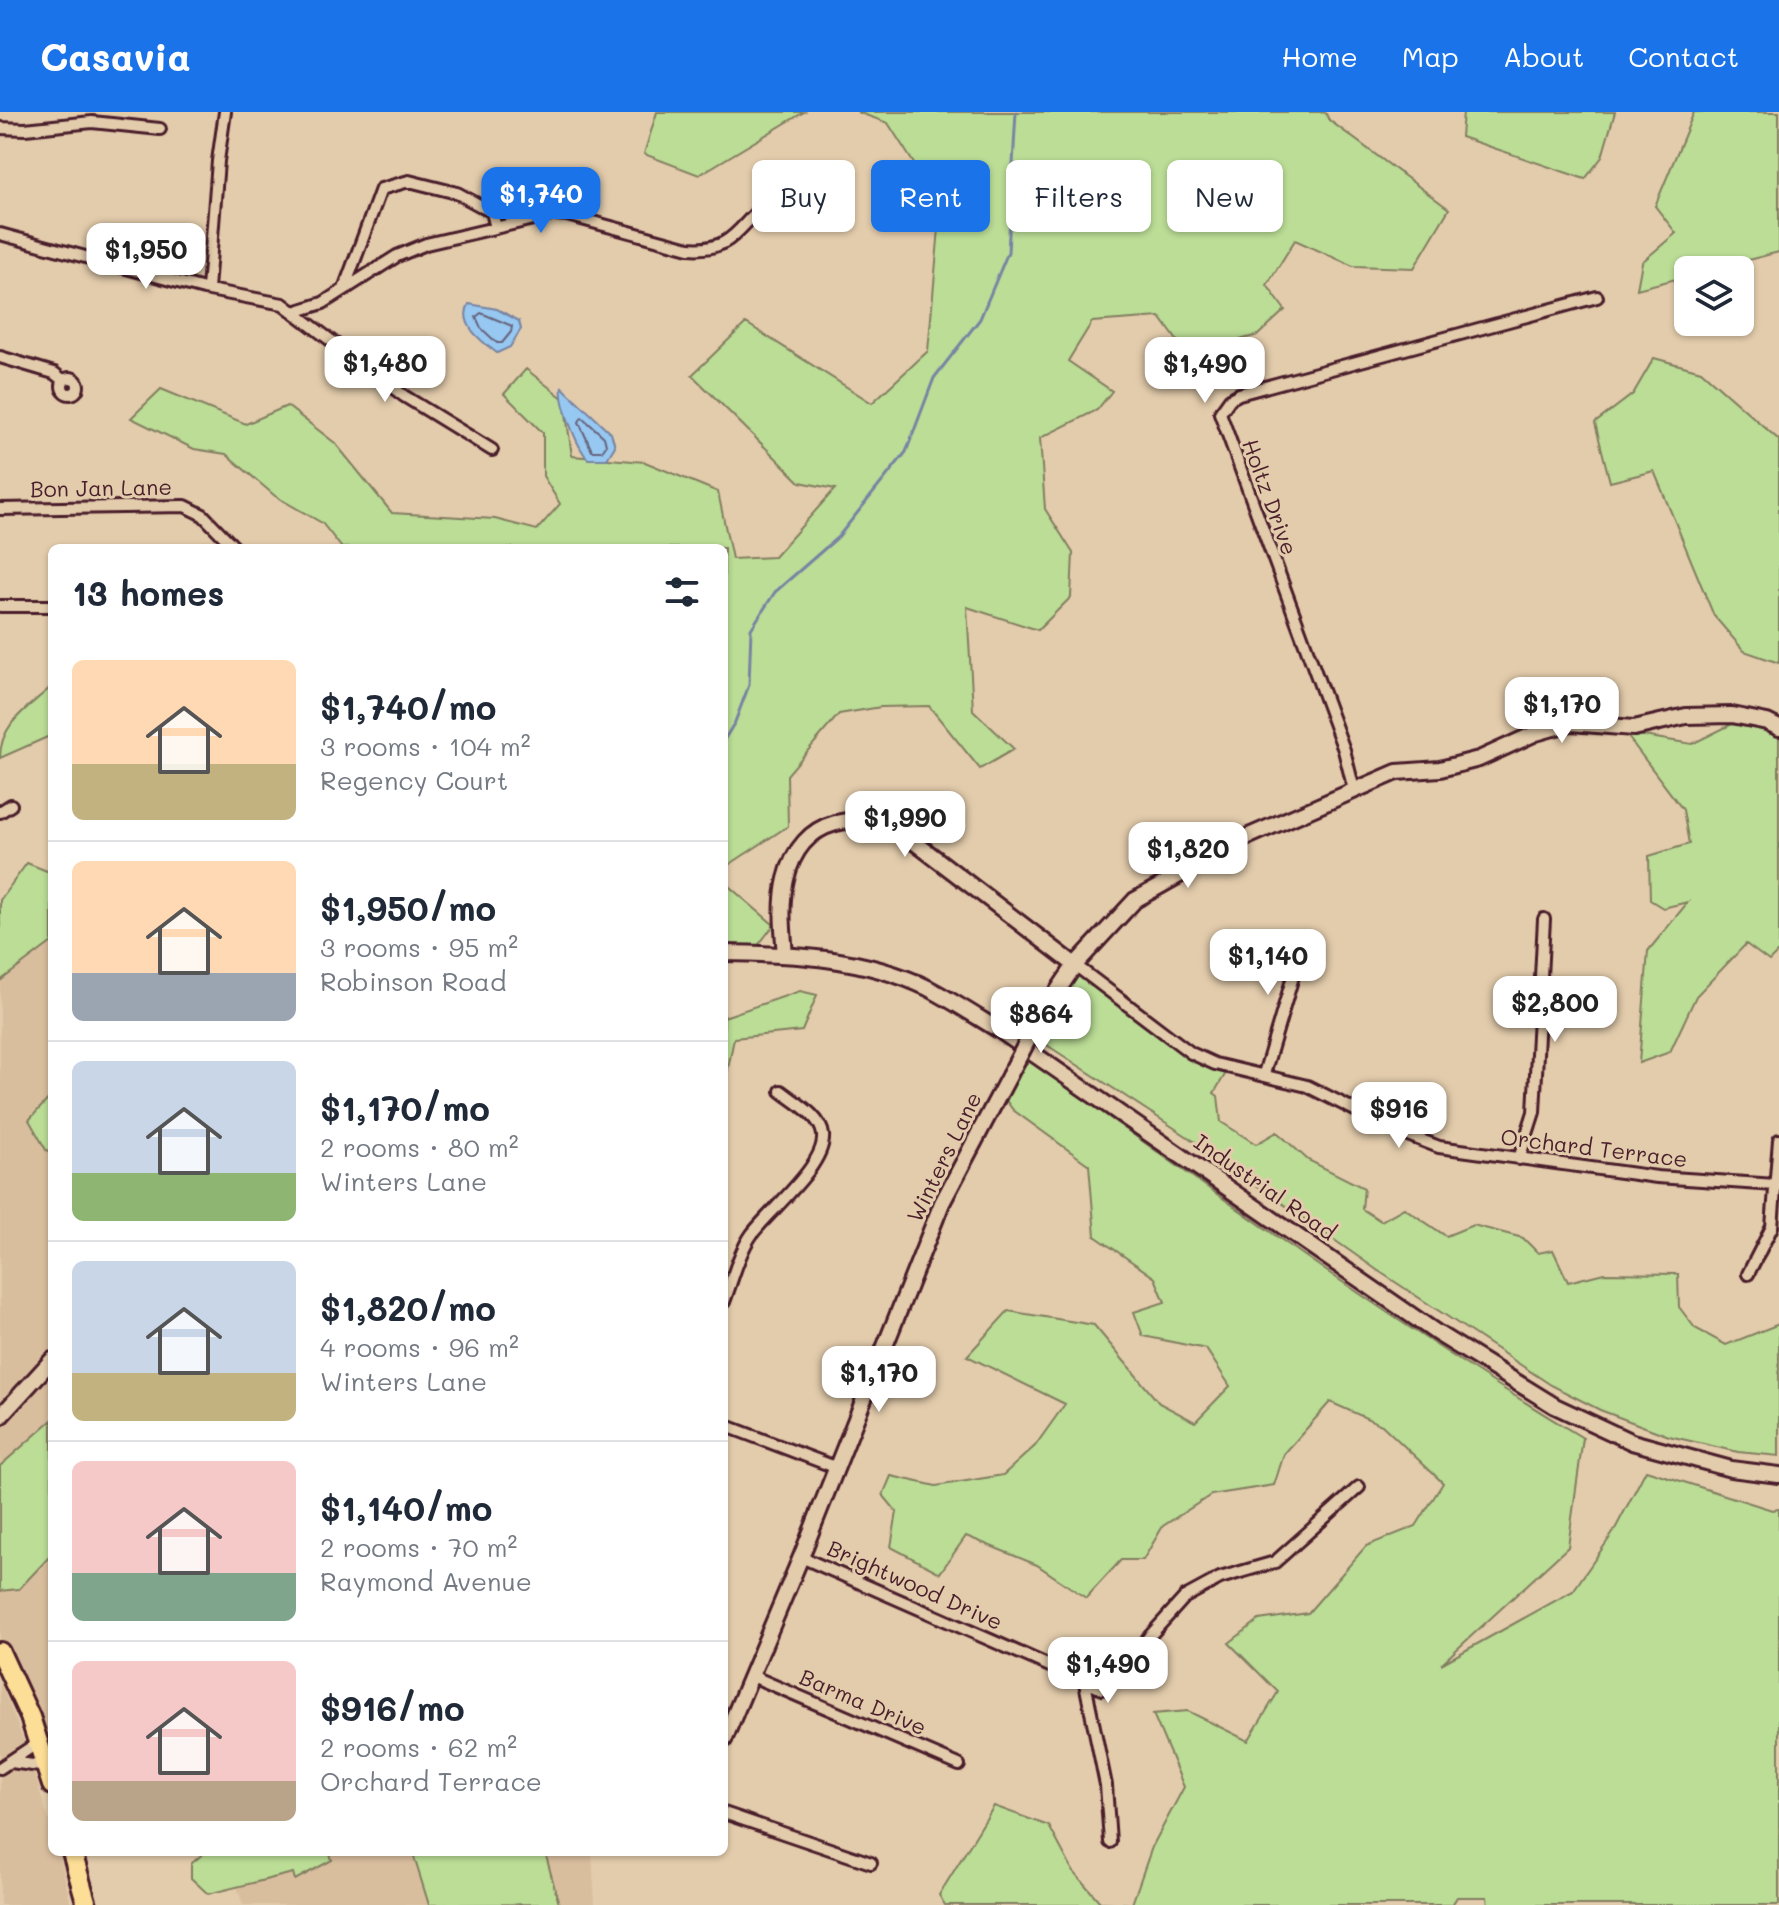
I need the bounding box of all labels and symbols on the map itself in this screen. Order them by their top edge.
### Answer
pin: $1,740 [476,167,606,235]
pin: $1,950 [81,223,211,291]
pin: $1,480 [320,336,450,404]
pin: $1,490 [1140,337,1270,405]
street label: Holtz Drive [1236,435,1305,559]
street label: Bon Jan Lane [30,472,172,503]
pin: $1,170 [1497,677,1627,745]
pin: $1,990 [840,791,970,859]
pin: $1,820 [1123,822,1253,890]
pin: $1,140 [1203,929,1333,997]
pin: $2,800 [1490,976,1620,1044]
pin: $864 [994,987,1088,1055]
pin: $916 [1352,1082,1446,1150]
street label: Winters Lane [900,1087,988,1227]
street label: Orchard Terrace [1499,1122,1689,1173]
street label: Industrial Road [1189,1127,1342,1246]
pin: $1,170 [814,1346,944,1414]
street label: Brightwood Drive [823,1533,1007,1636]
pin: $1,490 [1043,1637,1173,1705]
street label: Barma Drive [795,1662,931,1741]

